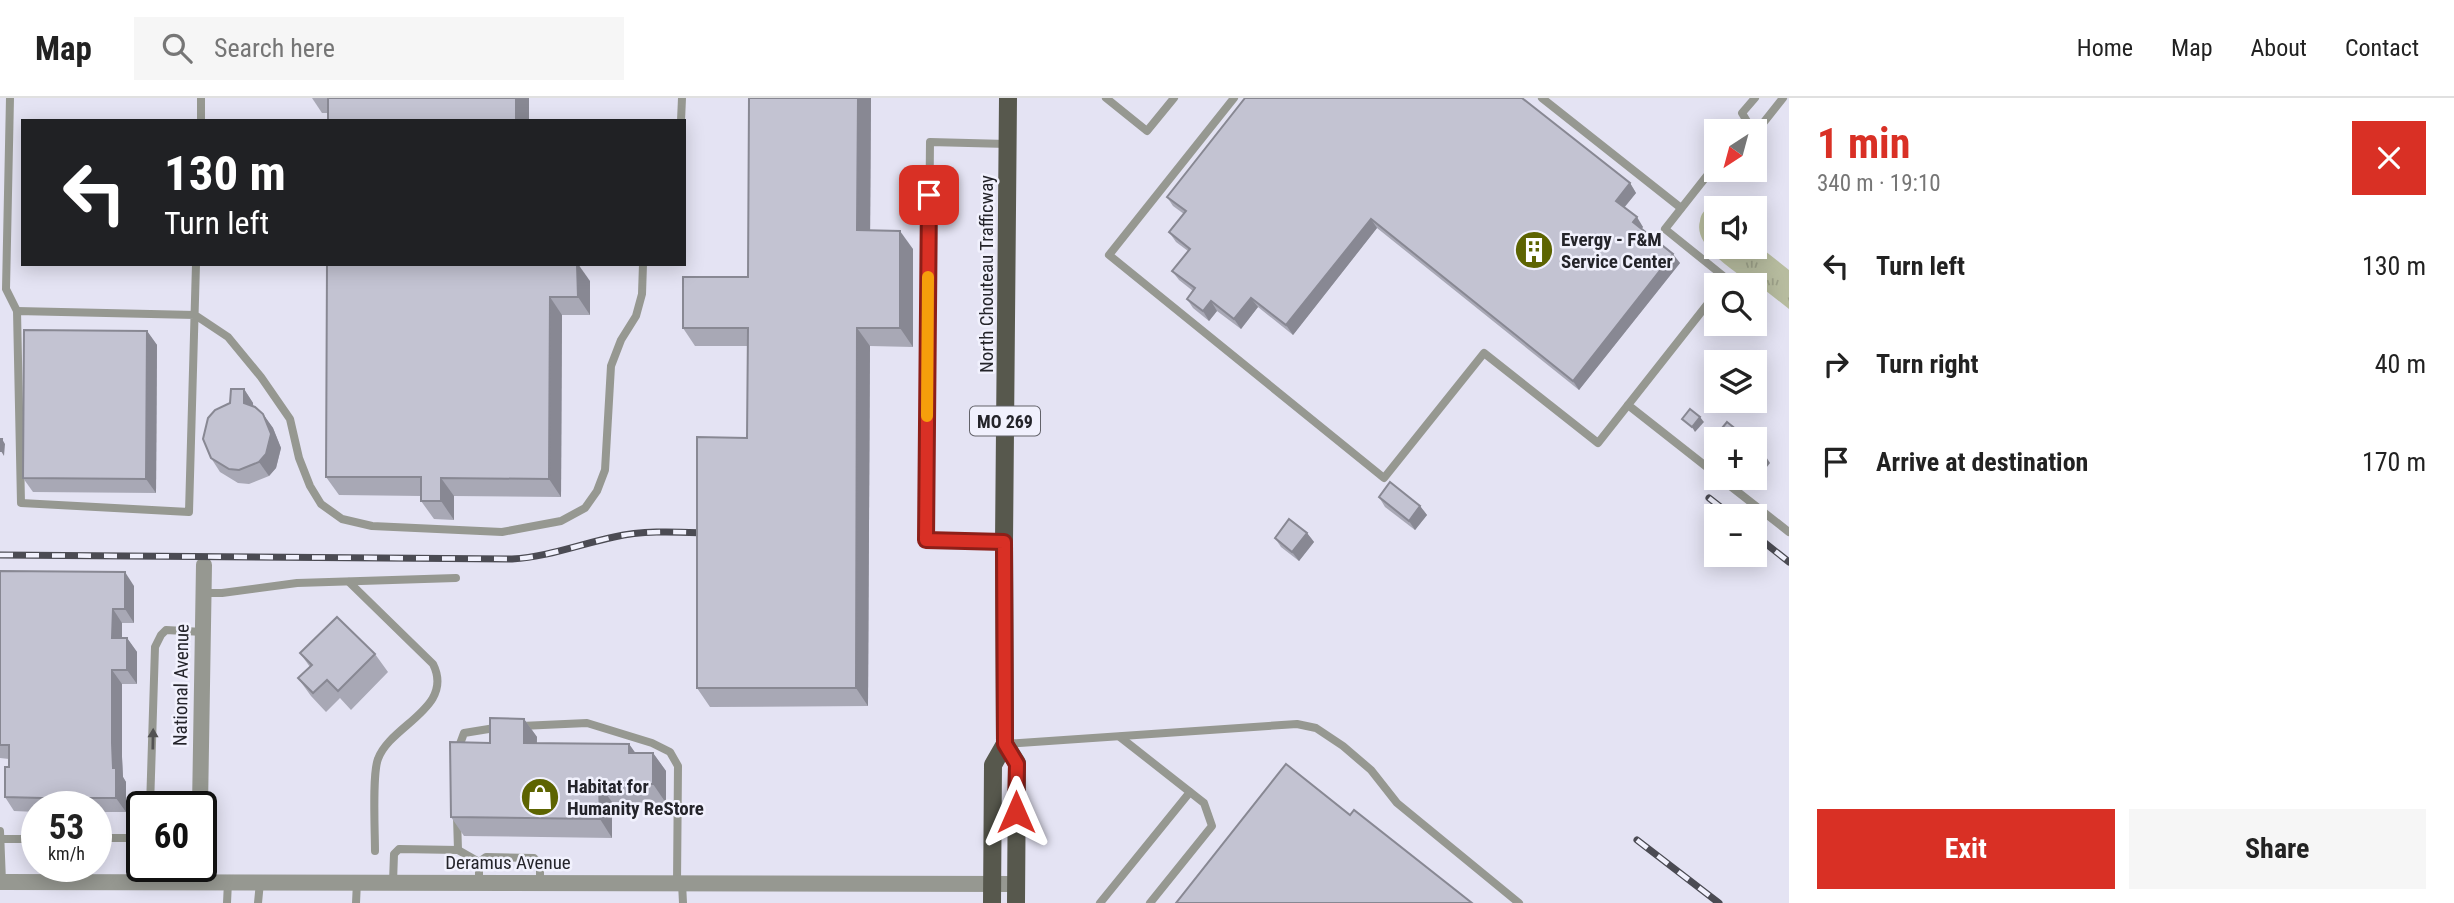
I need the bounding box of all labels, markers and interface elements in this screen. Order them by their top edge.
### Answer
search box [134,17,624,80]
text: Map [35,29,92,68]
icon: search [158,29,196,67]
text: Search here [214,33,335,63]
text: Home [2077,34,2133,62]
text: Map [2171,34,2213,62]
text: About [2251,34,2307,62]
text: Contact [2345,34,2419,62]
north arrow [1704,119,1768,182]
map controls [1704,119,1767,567]
text: 1 min [1817,119,1910,168]
button: close [2352,121,2426,195]
text: 130 m [164,145,286,202]
icon: left [49,147,140,238]
pin [899,165,959,225]
text: 340 m · 19:10 [1817,170,1941,197]
street label: North Chouteau Trafficway [975,175,998,373]
icon: arrive [910,176,948,214]
button: sound [1704,196,1767,259]
text: Turn left [164,204,269,242]
place label: Evergy - F&M Service Center [1561,228,1673,273]
building icon: Evergy - F&M Service Center [1513,229,1555,271]
icon: left [1817,247,1855,285]
text: Turn left [1876,251,1965,281]
text: 130 m [2362,251,2426,281]
button: search [1704,273,1767,336]
icon: right [1817,345,1855,383]
text: Turn right [1876,349,1978,379]
text: 40 m [2375,349,2426,379]
button: layers [1704,350,1767,413]
road number: MO 269 [970,407,1040,436]
button: + [1704,427,1767,490]
icon: arrive [1817,443,1855,481]
text: Arrive at destination [1876,447,2088,477]
text: 170 m [2362,447,2426,477]
button: − [1704,504,1767,567]
street label: National Avenue [168,624,194,746]
one-way arrow [148,727,159,749]
place label: Habitat for Humanity ReStore [567,775,704,820]
position arrow [979,775,1053,849]
shop icon: Habitat for Humanity ReStore [519,776,561,818]
speed limit sign: 60 [126,791,217,882]
text: 53 [49,807,84,848]
button: Exit [1817,809,2115,889]
button: Share [2129,809,2426,889]
text: km/h [48,843,85,864]
street label: Deramus Avenue [445,851,571,874]

